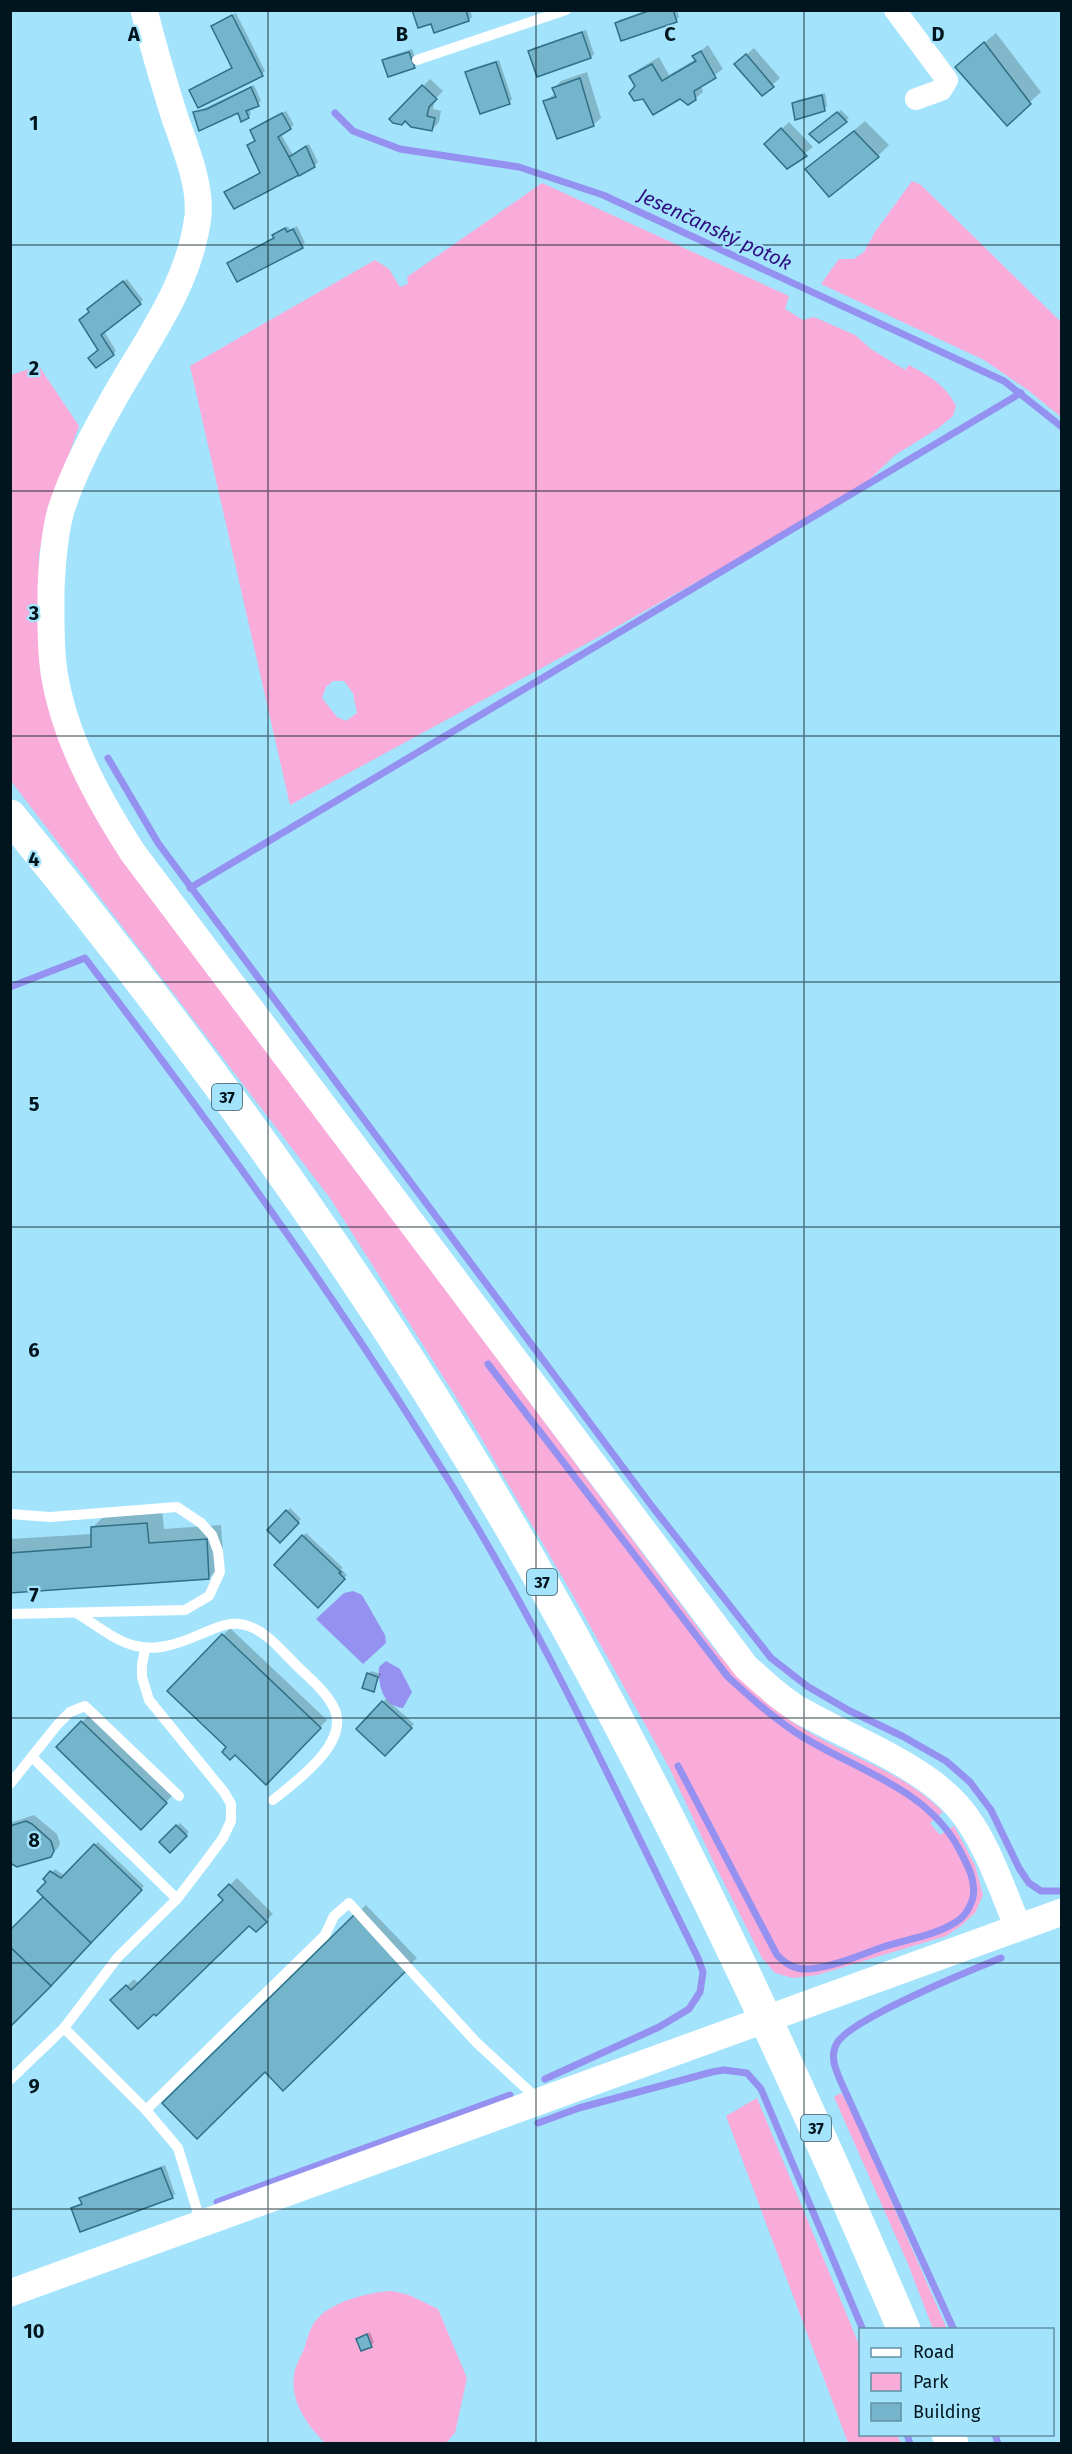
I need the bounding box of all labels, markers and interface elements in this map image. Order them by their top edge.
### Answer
text: A [127,22,141,46]
text: B [396,22,408,46]
text: C [664,22,676,46]
text: D [931,22,945,46]
text: 1 [29,111,39,135]
water label: Jesenčanský potok [633,182,796,275]
text: 2 [29,356,39,380]
text: 3 [28,601,39,625]
text: 4 [28,847,40,871]
road number: 37 [212,1084,242,1110]
text: 5 [29,1092,40,1116]
text: 6 [28,1338,40,1362]
road number: 37 [527,1569,557,1595]
text: 7 [29,1583,39,1607]
text: 8 [28,1828,40,1852]
text: 9 [28,2074,40,2098]
road number: 37 [801,2115,831,2141]
text: 10 [24,2319,44,2343]
legend [859,2328,1054,2436]
text: Road [913,2341,955,2363]
text: Park [913,2371,949,2393]
text: Building [913,2401,981,2423]

